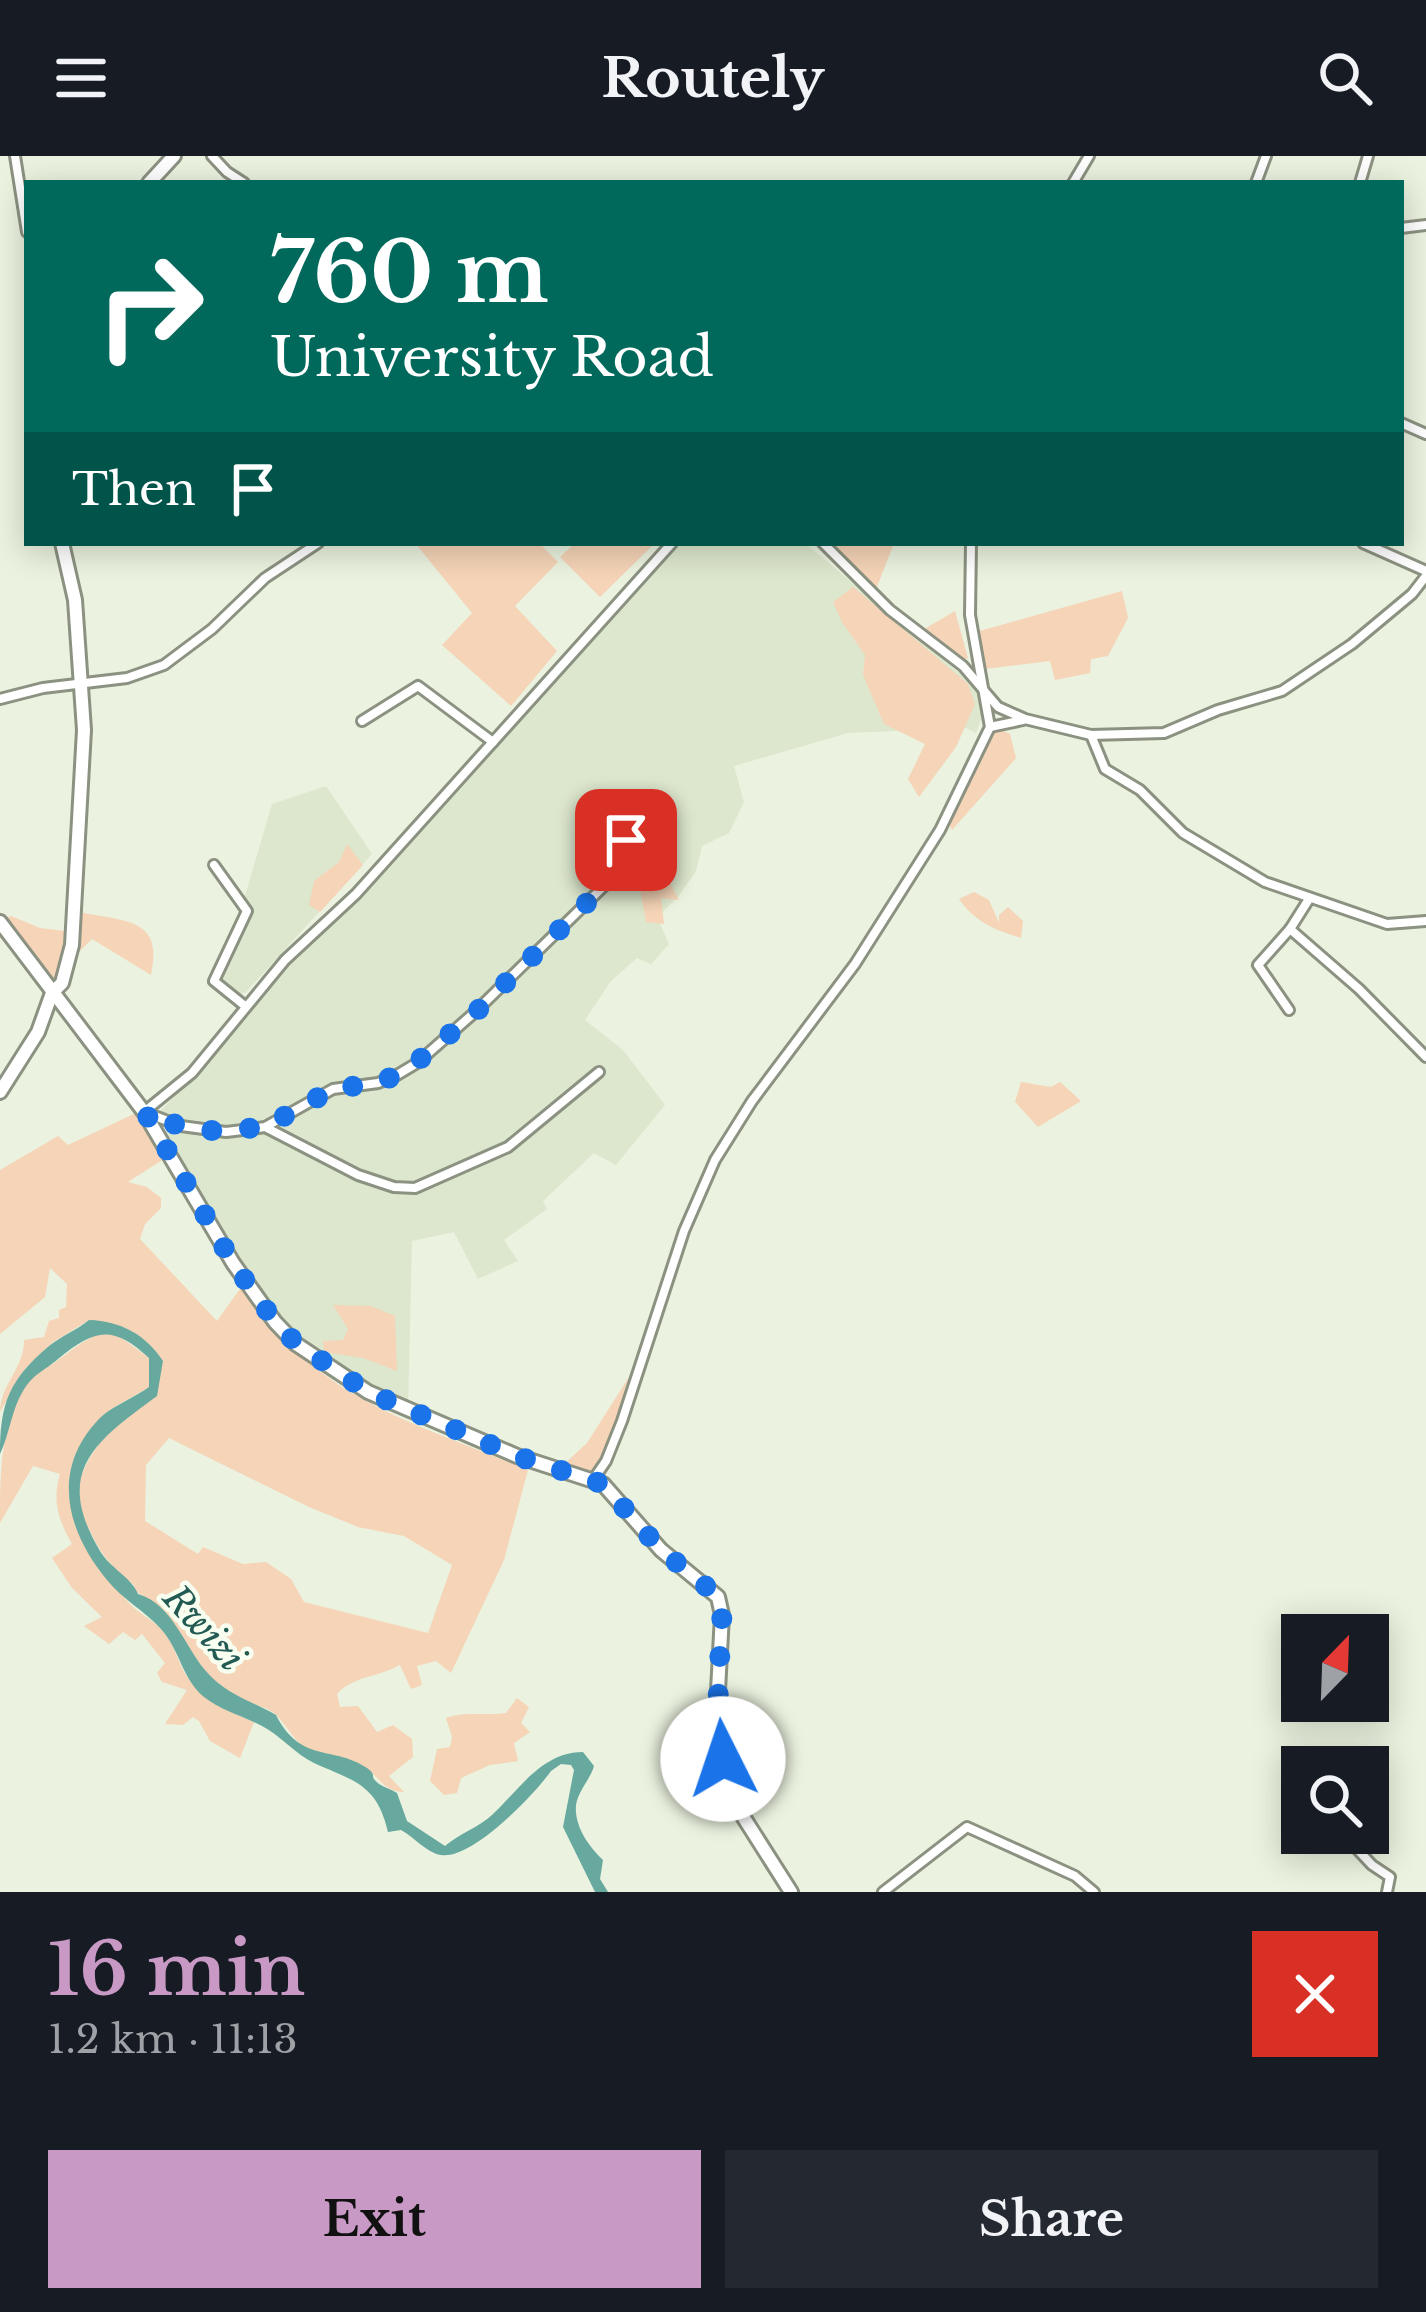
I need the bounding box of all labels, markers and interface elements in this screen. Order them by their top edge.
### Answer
icon: menu [48,45,114,111]
text: Routely [602,45,824,112]
icon: search [1312,45,1378,111]
text: 760 m [270,221,549,325]
icon: right [72,228,228,384]
text: University Road [270,324,714,391]
icon: arrive [220,456,286,522]
text: Then [72,461,196,517]
pin [575,789,677,891]
icon: arrive [593,807,659,873]
water label: Rwizi [153,1575,254,1681]
north arrow [1281,1614,1389,1722]
map controls [1281,1614,1389,1854]
position arrow [660,1696,786,1822]
button: search [1281,1746,1389,1854]
text: 16 min [48,1925,305,2014]
button: close [1252,1931,1378,2057]
text: 1.2 km · 11:13 [48,2015,298,2064]
button: Exit [48,2150,701,2288]
button: Share [725,2150,1378,2288]

